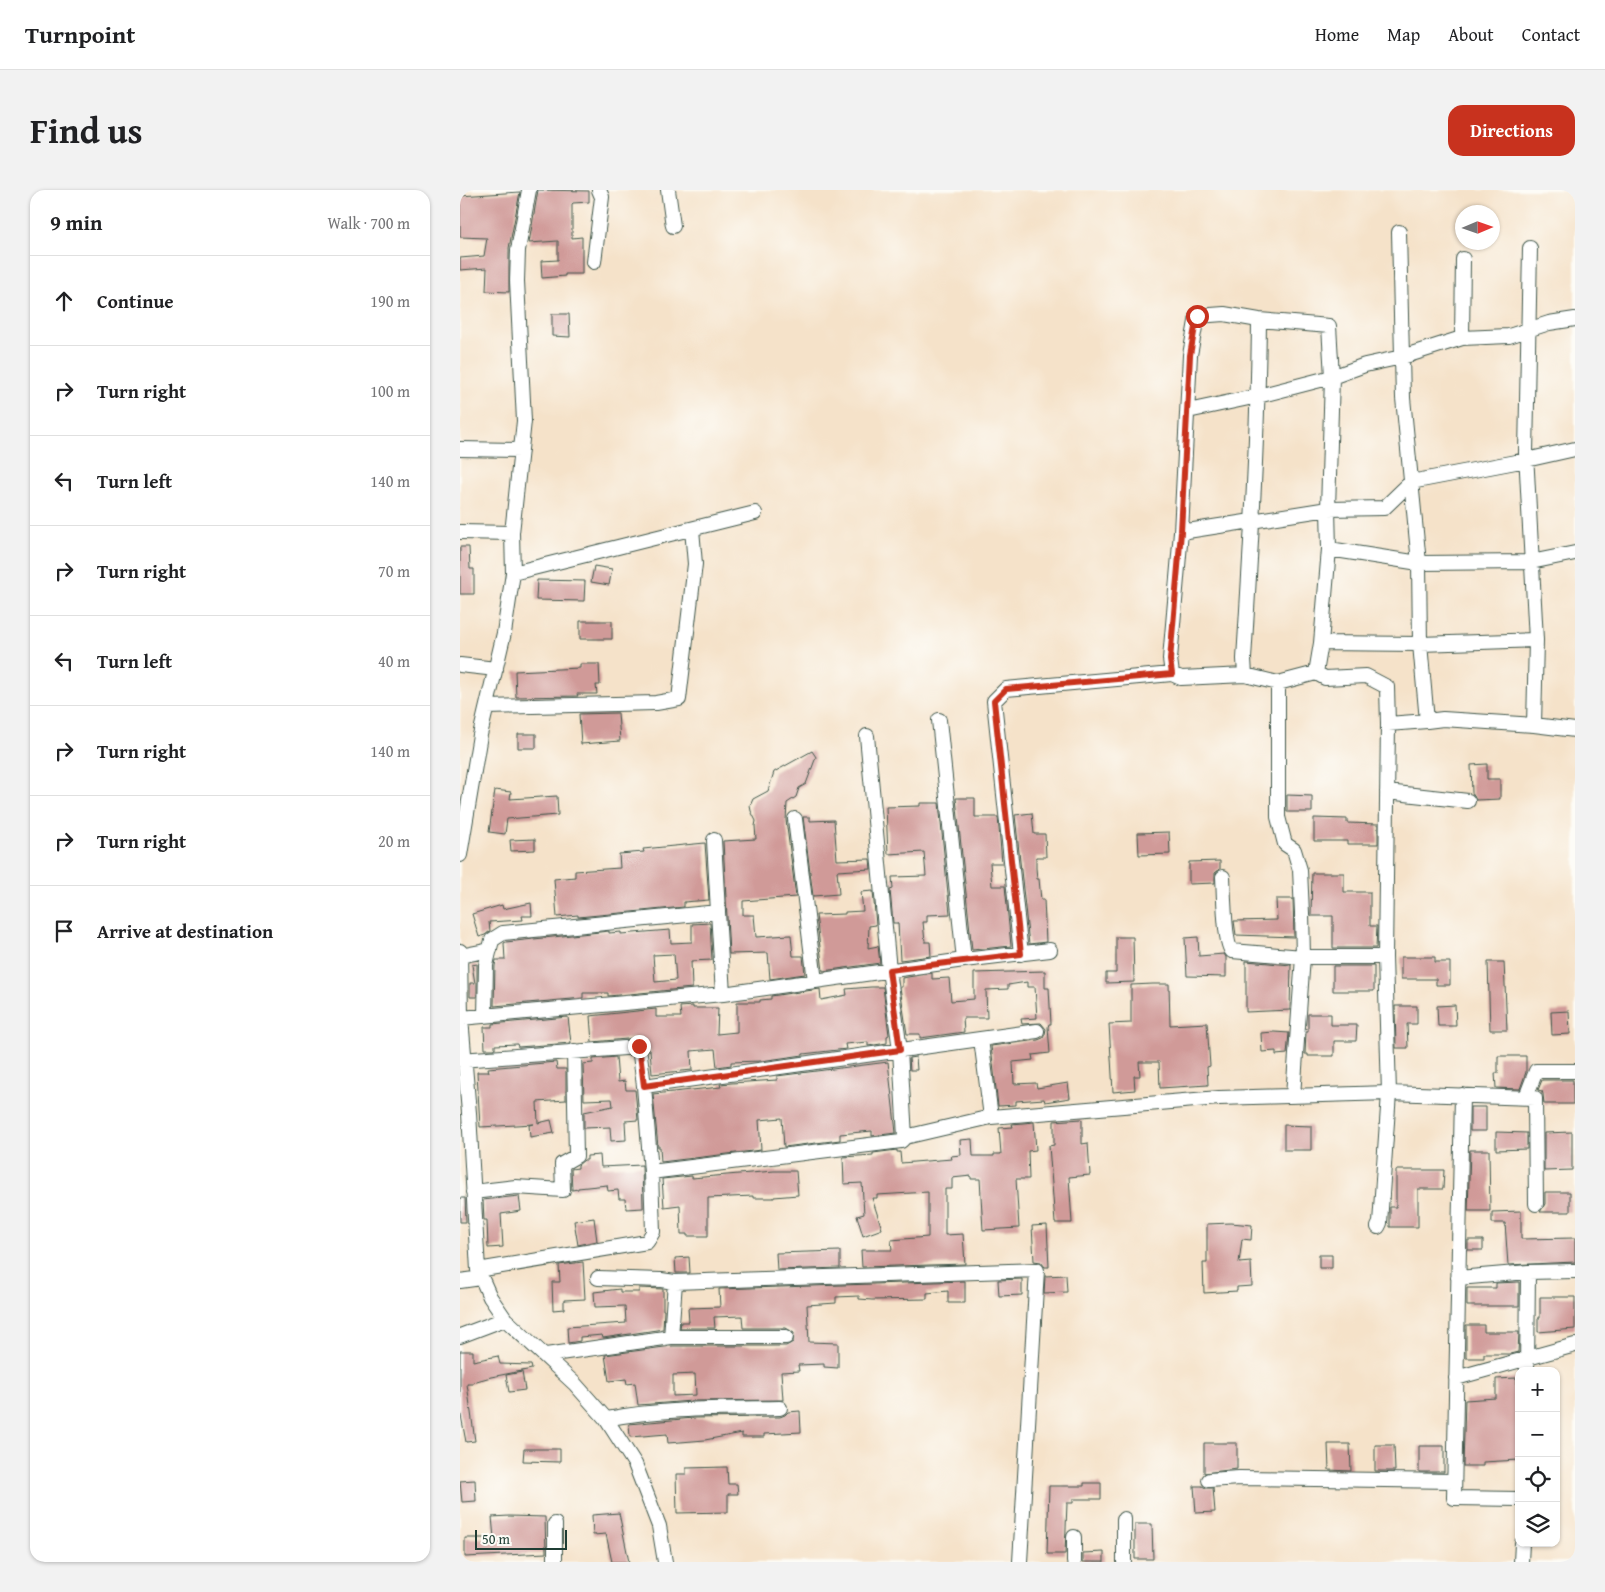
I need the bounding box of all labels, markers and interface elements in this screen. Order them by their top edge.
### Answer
text: Turnpoint [25,17,135,52]
text: Home [1315,21,1359,48]
text: Map [1387,21,1420,48]
text: About [1448,21,1494,48]
text: Contact [1522,21,1580,48]
text: Find us [30,105,143,156]
button: Directions [1448,105,1575,156]
north arrow [1455,205,1500,250]
text: 9 min [50,207,102,238]
text: Walk · 700 m [327,211,410,235]
icon: ahead [50,287,78,315]
text: Continue [97,287,174,315]
text: 190 m [370,289,410,313]
route start [1186,305,1209,328]
icon: right [50,377,78,405]
text: Turn right [97,377,186,405]
text: 100 m [370,379,410,403]
icon: left [50,467,78,495]
text: Turn left [97,467,172,495]
text: 140 m [370,469,410,493]
icon: right [50,557,78,585]
text: Turn right [97,557,186,585]
text: 70 m [378,559,410,583]
icon: left [50,647,78,675]
text: Turn left [97,647,172,675]
text: 40 m [378,649,410,673]
icon: right [50,737,78,765]
text: Turn right [97,737,186,765]
text: 140 m [370,739,410,763]
icon: right [50,827,78,855]
text: Turn right [97,827,186,855]
text: 20 m [378,829,410,853]
icon: arrive [50,917,78,945]
text: Arrive at destination [97,917,273,945]
route end [628,1035,651,1058]
map controls [1515,1367,1560,1547]
button: + [1515,1367,1560,1412]
button: − [1515,1412,1560,1457]
button: locate [1515,1457,1560,1502]
button: layers [1515,1502,1560,1547]
scale bar [475,1527,568,1550]
text: 50 m [482,1529,510,1549]

